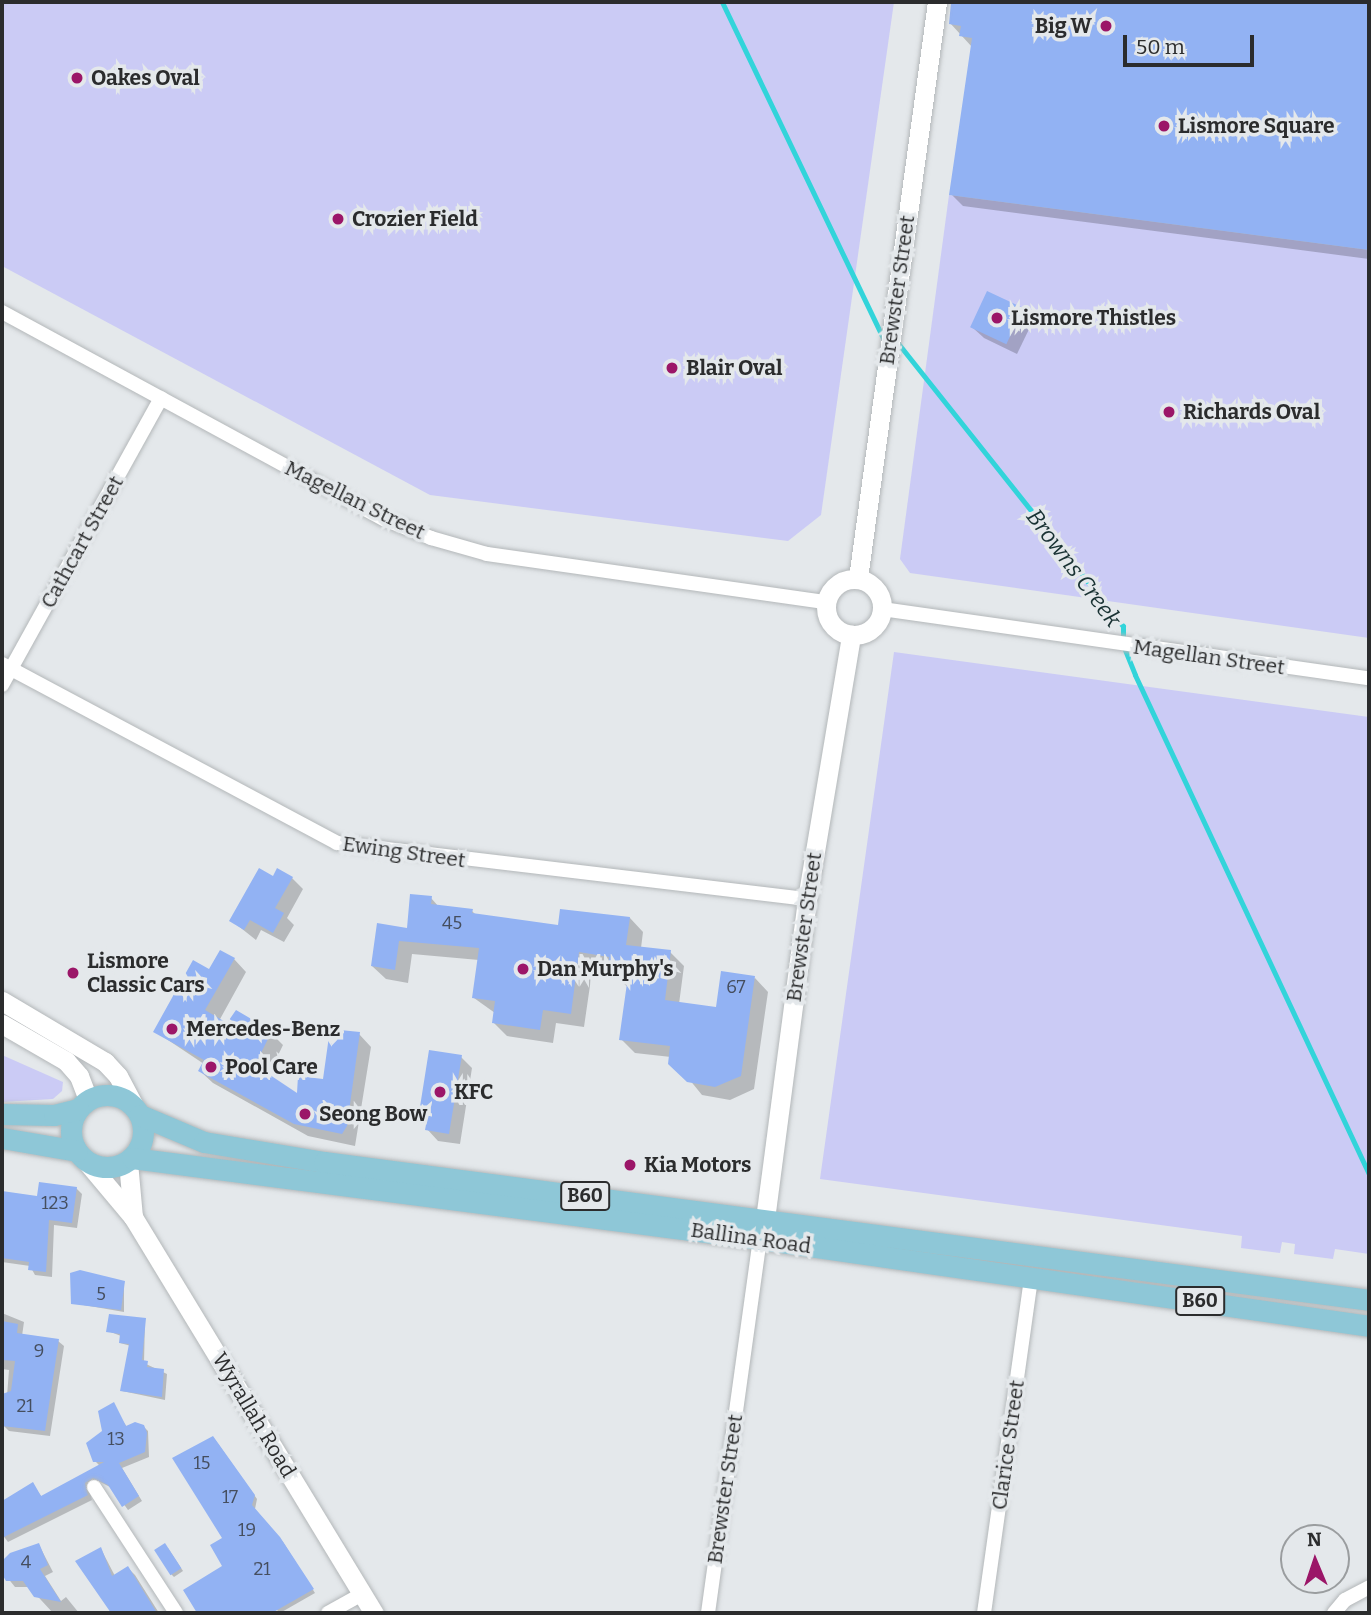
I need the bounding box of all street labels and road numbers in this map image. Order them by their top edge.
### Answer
street label: Brewster Street [874,214,920,366]
street label: Magellan Street [281,455,429,545]
street label: Cathcart Street [35,471,129,613]
street label: Magellan Street [1132,634,1286,680]
street label: Ewing Street [341,831,467,873]
street label: Brewster Street [781,851,827,1003]
road number: B60 [559,1180,611,1212]
street label: Ballina Road [689,1217,813,1259]
road number: B60 [1174,1286,1226,1316]
street label: Wyrallah Road [207,1348,301,1482]
street label: Clarice Street [986,1378,1030,1512]
street label: Brewster Street [702,1413,748,1565]

